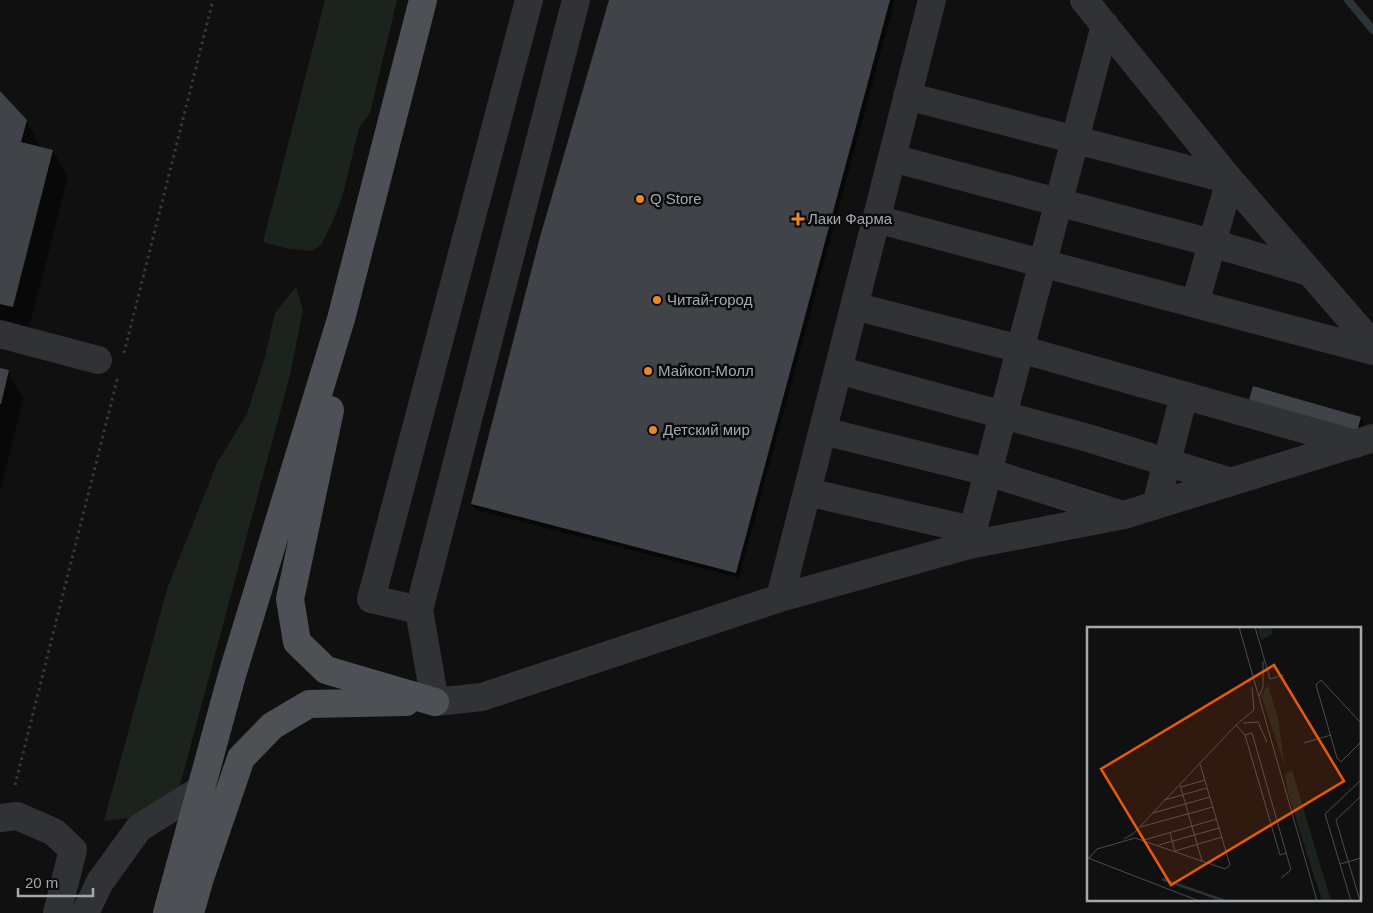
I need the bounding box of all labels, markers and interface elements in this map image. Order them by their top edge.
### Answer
place label: Q Store [650,190,702,207]
marker: Q Store [634,193,646,205]
place label: Лаки Фарма [808,210,893,227]
marker: Лаки Фарма [792,213,804,225]
place label: Читай-город [667,291,753,308]
marker: Читай-город [651,294,663,306]
place label: Майкоп-Молл [658,362,754,379]
marker: Майкоп-Молл [642,365,654,377]
place label: Детский мир [663,421,750,438]
marker: Детский мир [647,424,659,436]
inset map [1087,627,1360,900]
scale bar [18,866,92,898]
text: 20 m [25,874,58,891]

